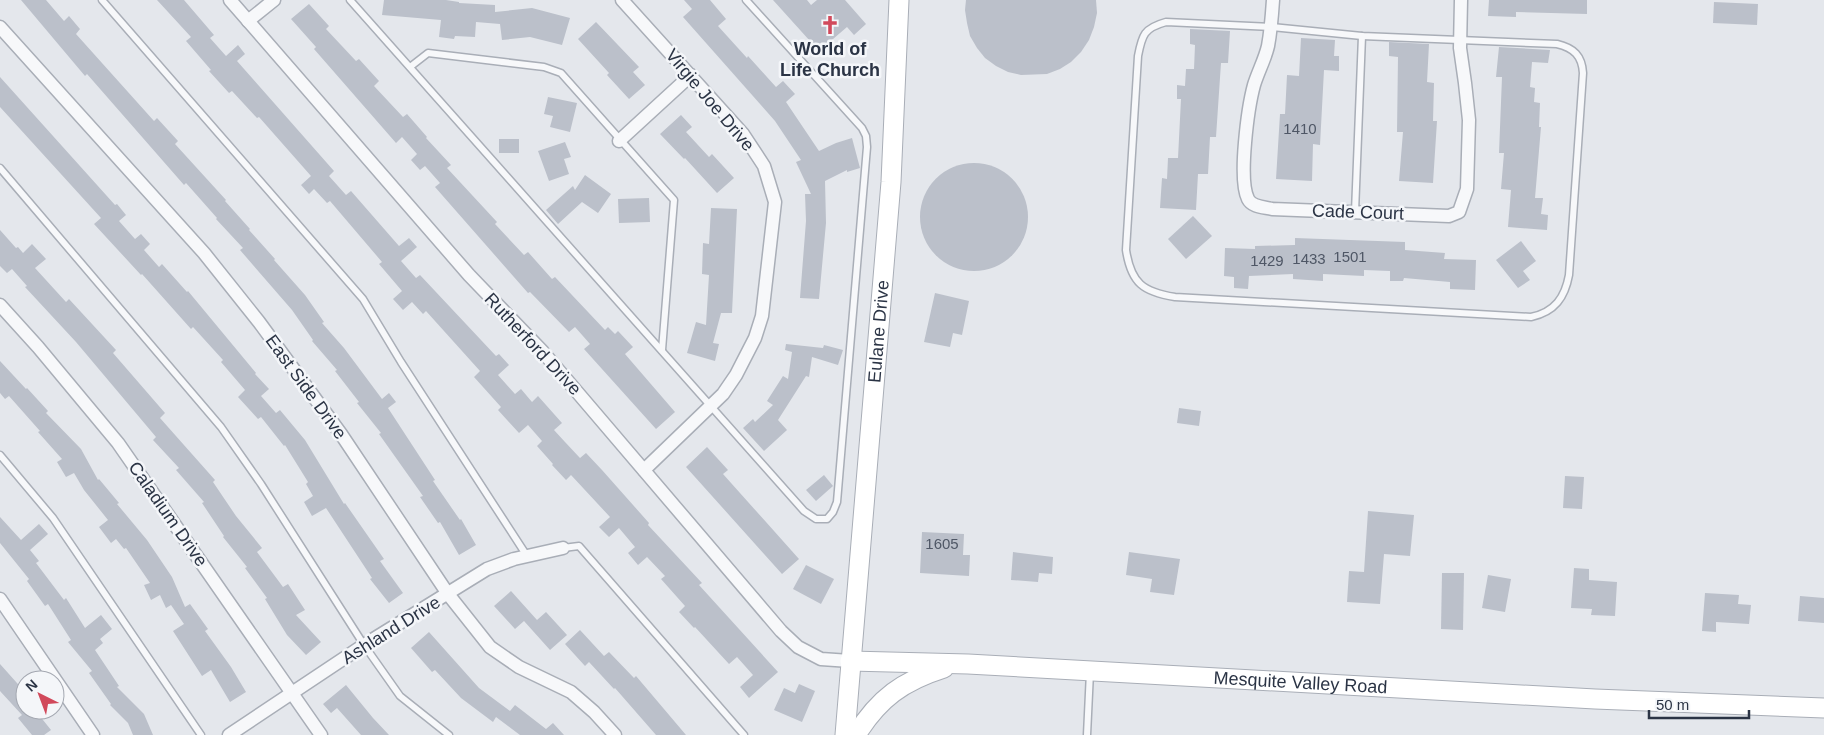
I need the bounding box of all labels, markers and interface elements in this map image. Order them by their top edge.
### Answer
church icon: World of Life Church [819,14,841,36]
place label: World of Life Church [780,39,880,80]
street label: Virgie Joe Drive [662,45,758,155]
house number: 1410 [1283,120,1317,137]
street label: Cade Court [1312,200,1404,224]
house number: 1501 [1333,248,1367,265]
house number: 1433 [1292,250,1326,267]
house number: 1429 [1250,252,1284,269]
street label: Eulane Drive [864,279,893,384]
street label: Rutherford Drive [481,289,585,399]
street label: East Side Drive [261,331,351,443]
street label: Caladium Drive [125,458,211,570]
house number: 1605 [925,535,959,552]
street label: Ashland Drive [338,592,444,668]
street label: Mesquite Valley Road [1213,668,1388,697]
north arrow [15,670,65,720]
text: N [22,676,40,695]
scale bar [1649,688,1749,720]
text: 50 m [1656,696,1689,713]

